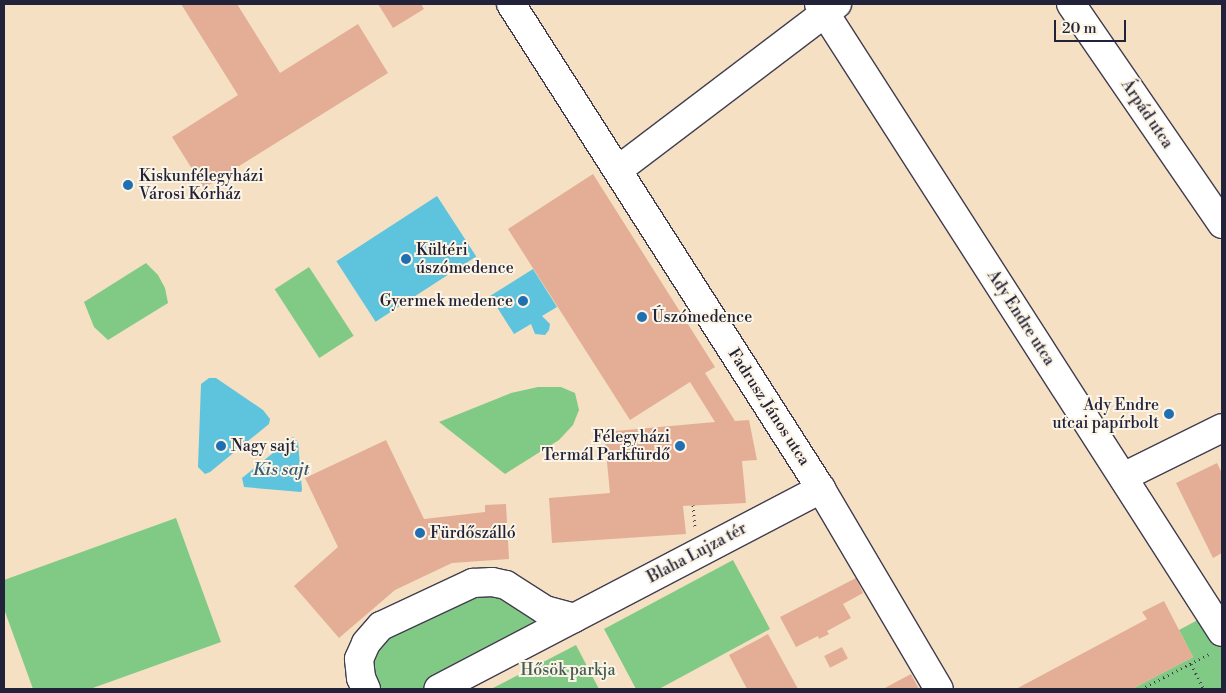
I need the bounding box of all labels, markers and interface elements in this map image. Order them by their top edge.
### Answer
scale bar [1056,10,1128,42]
text: 20 m [1062,19,1097,38]
street label: Árpád utca [1117,76,1177,152]
place label: Kiskunfélegyházi Városi Kórház [139,166,263,204]
marker: Kiskunfélegyházi Városi Kórház [121,178,135,192]
place label: Kültéri úszómedence [416,240,514,278]
marker: Kültéri úszómedence [400,253,412,265]
street label: Ady Endre utca [983,267,1059,369]
place label: Gyermek medence [380,291,513,311]
marker: Gyermek medence [517,295,529,307]
place label: Úszómedence [652,307,752,327]
marker: Úszómedence [636,311,648,323]
street label: Fadrusz János utca [724,345,814,469]
place label: Ady Endre utcai papírbolt [1052,395,1159,433]
marker: Ady Endre utcai papírbolt [1163,408,1175,420]
place label: Félegyházi Termál Parkfürdő [542,427,670,465]
place label: Nagy sajt [231,436,296,456]
marker: Nagy sajt [215,440,227,452]
marker: Félegyházi Termál Parkfürdő [674,440,686,452]
water label: Kis sajt [252,459,310,481]
street label: Blaha Lujza tér [644,519,750,587]
place label: Fürdőszálló [430,523,516,543]
marker: Fürdőszálló [414,527,426,539]
park label: Hősök parkja [520,660,616,680]

